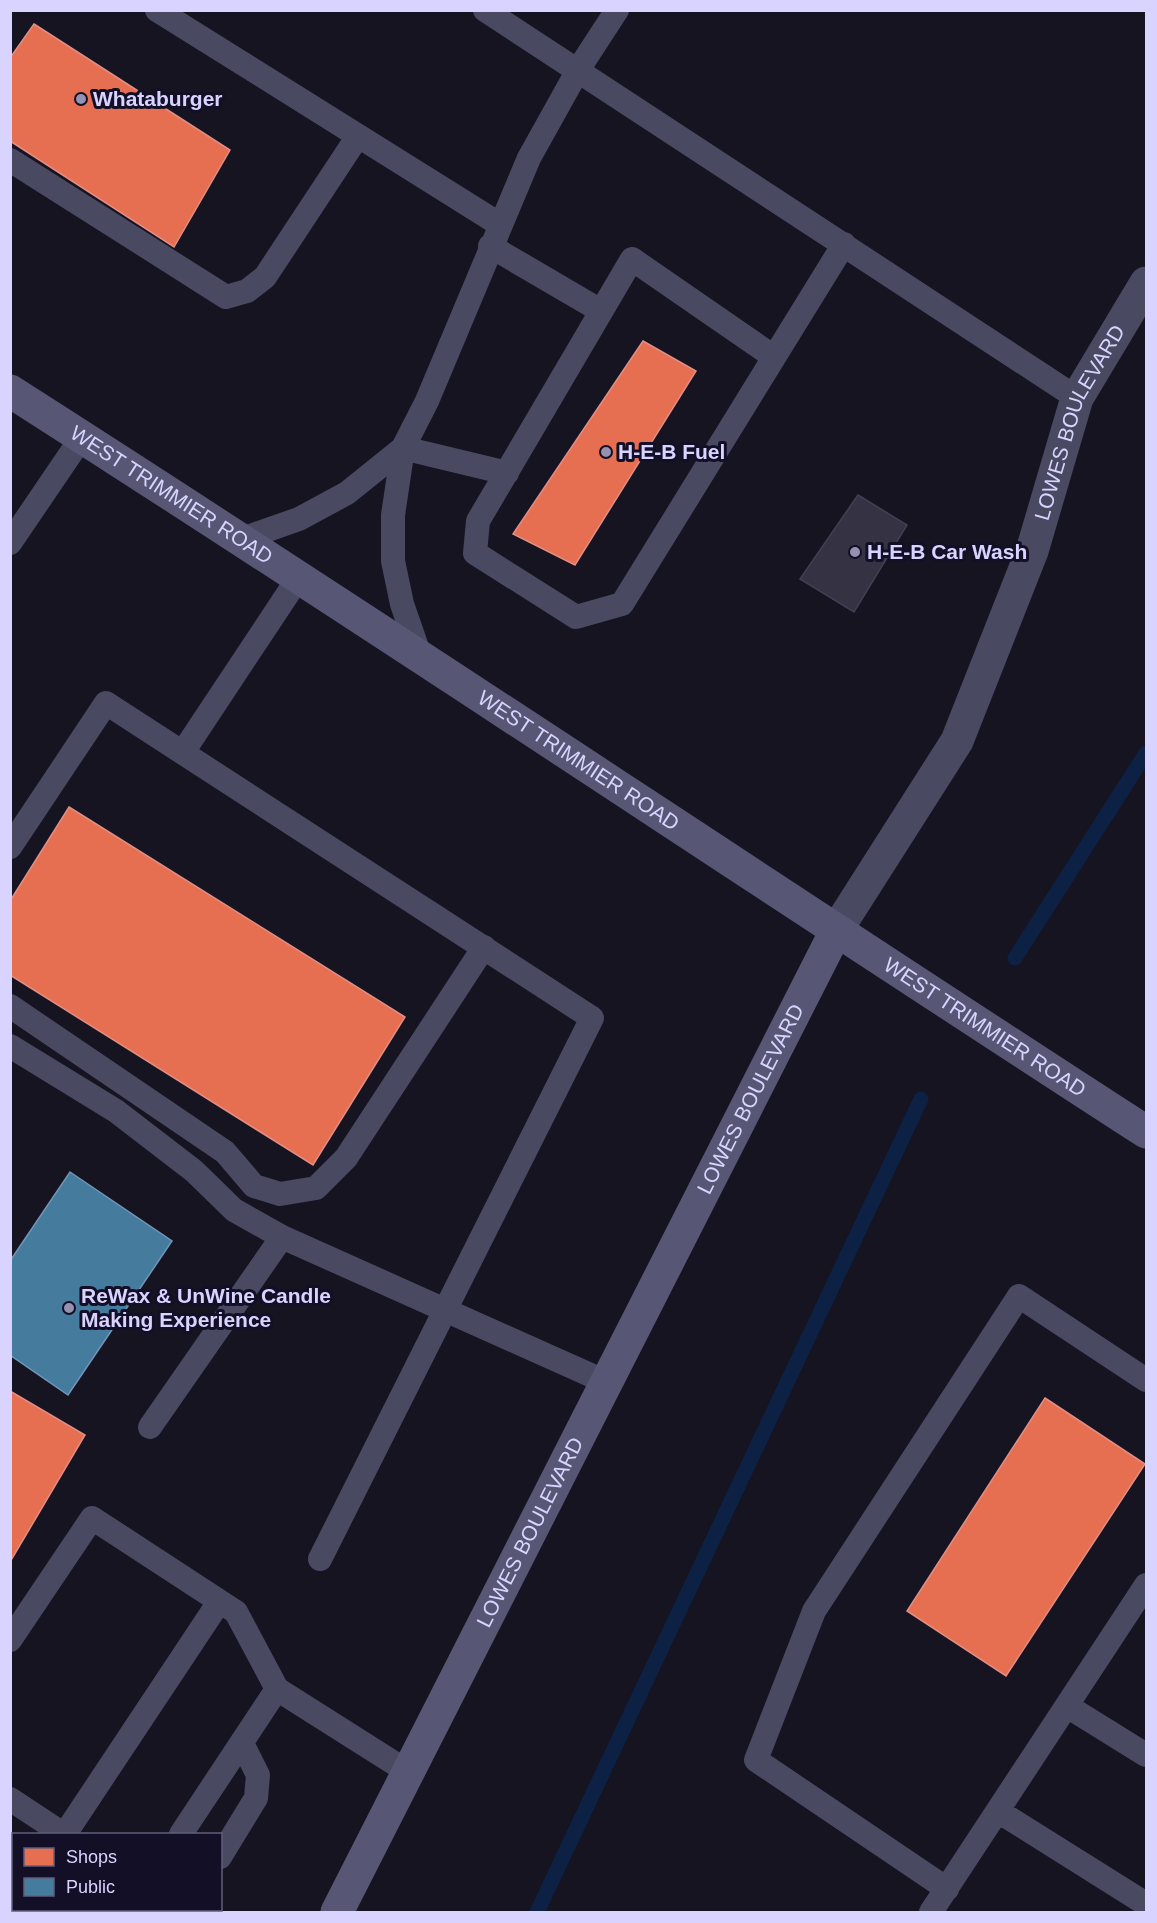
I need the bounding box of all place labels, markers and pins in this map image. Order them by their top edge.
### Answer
place label: Whataburger [93,87,223,110]
marker: Whataburger [74,92,88,106]
place label: H-E-B Fuel [618,440,725,463]
marker: H-E-B Fuel [599,445,613,459]
place label: H-E-B Car Wash [867,540,1027,563]
marker: H-E-B Car Wash [848,545,862,559]
place label: ReWax & UnWine Candle Making Experience [81,1284,331,1331]
marker: ReWax & UnWine Candle Making Experience [62,1301,76,1315]

